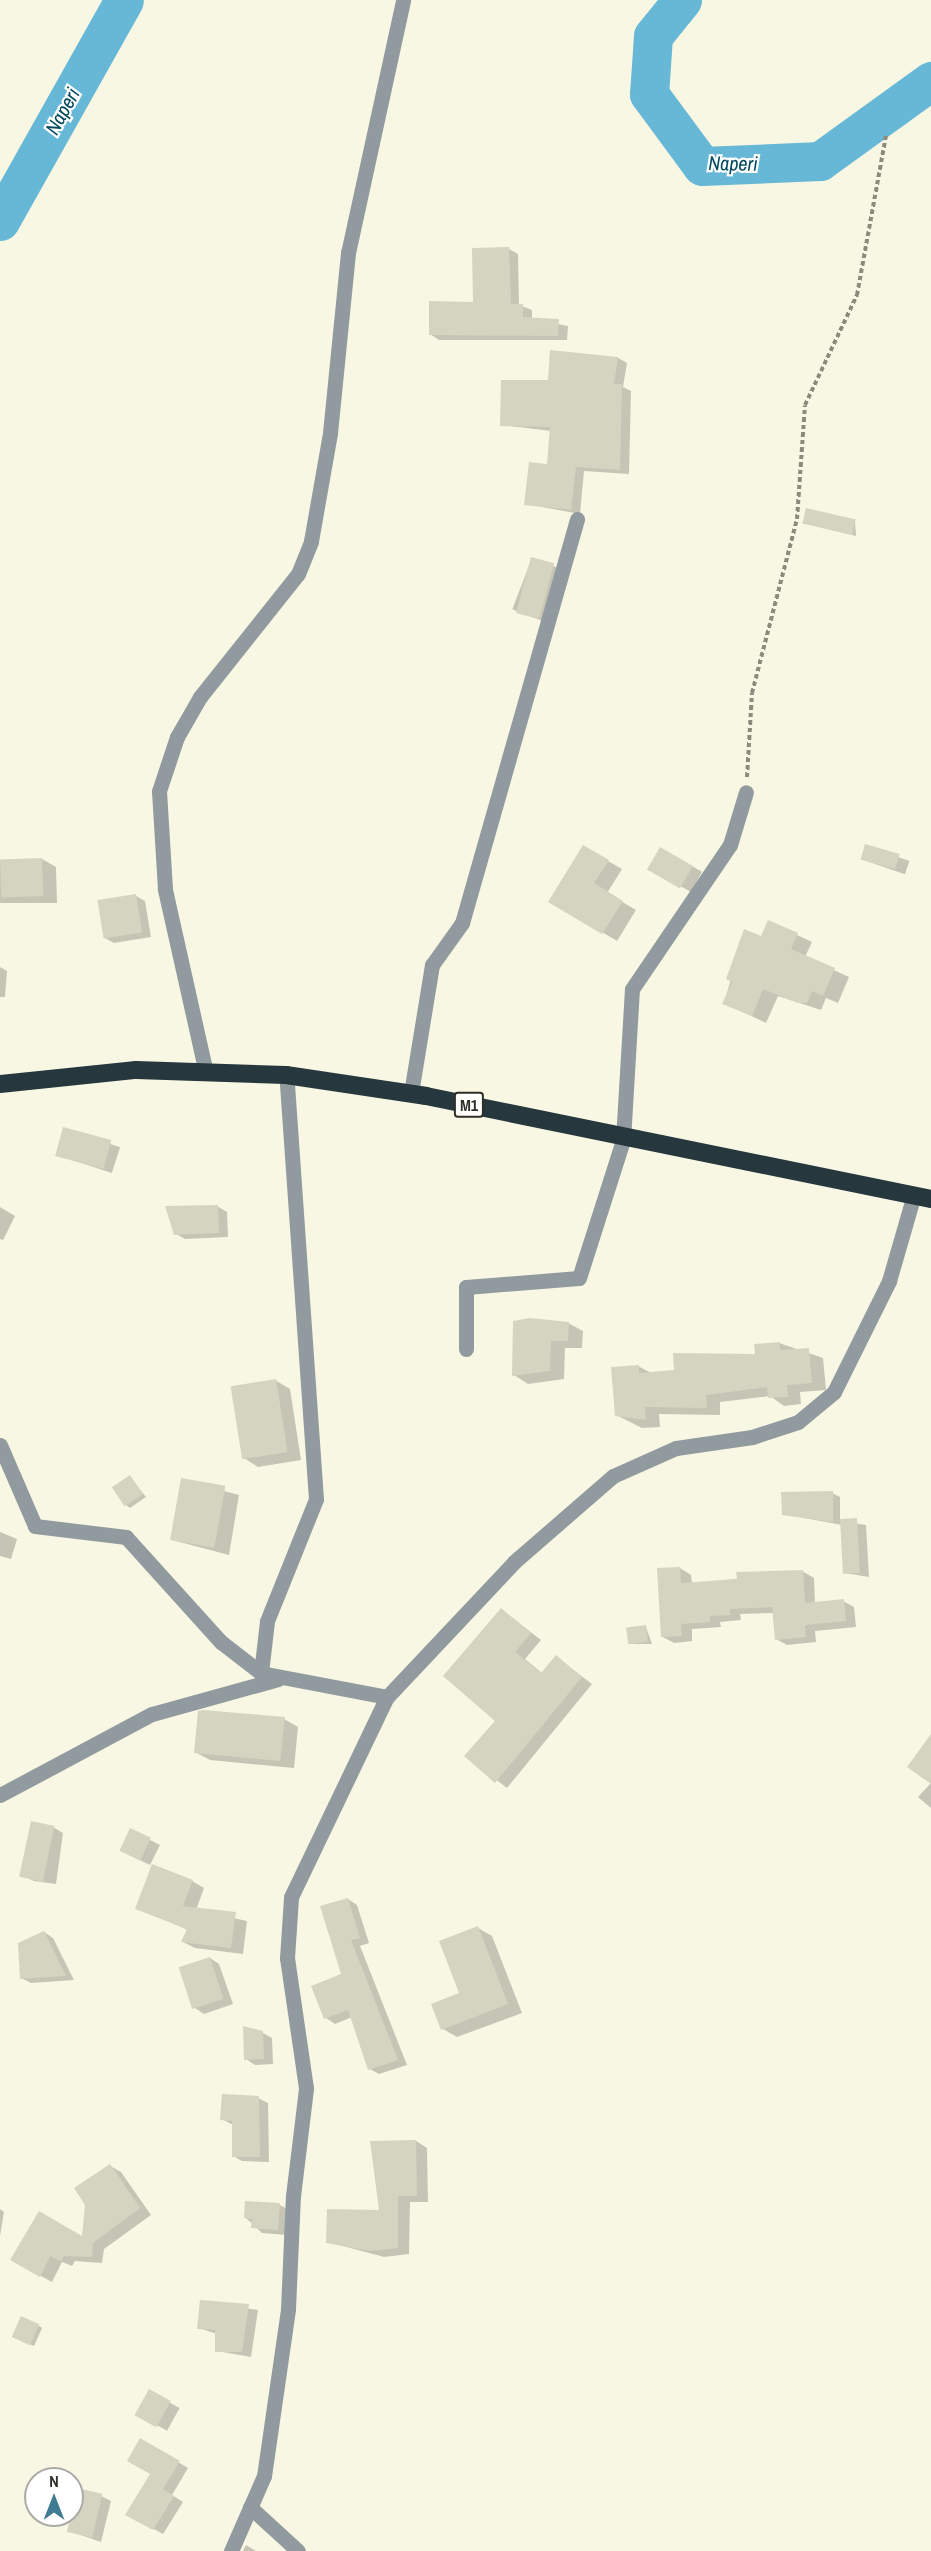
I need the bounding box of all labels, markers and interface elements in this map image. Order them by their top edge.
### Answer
water label: Naperi [40,84,84,138]
water label: Naperi [708,151,758,175]
road number: M1 [452,1092,486,1118]
north arrow [24,2467,84,2527]
text: N [49,2470,59,2492]

